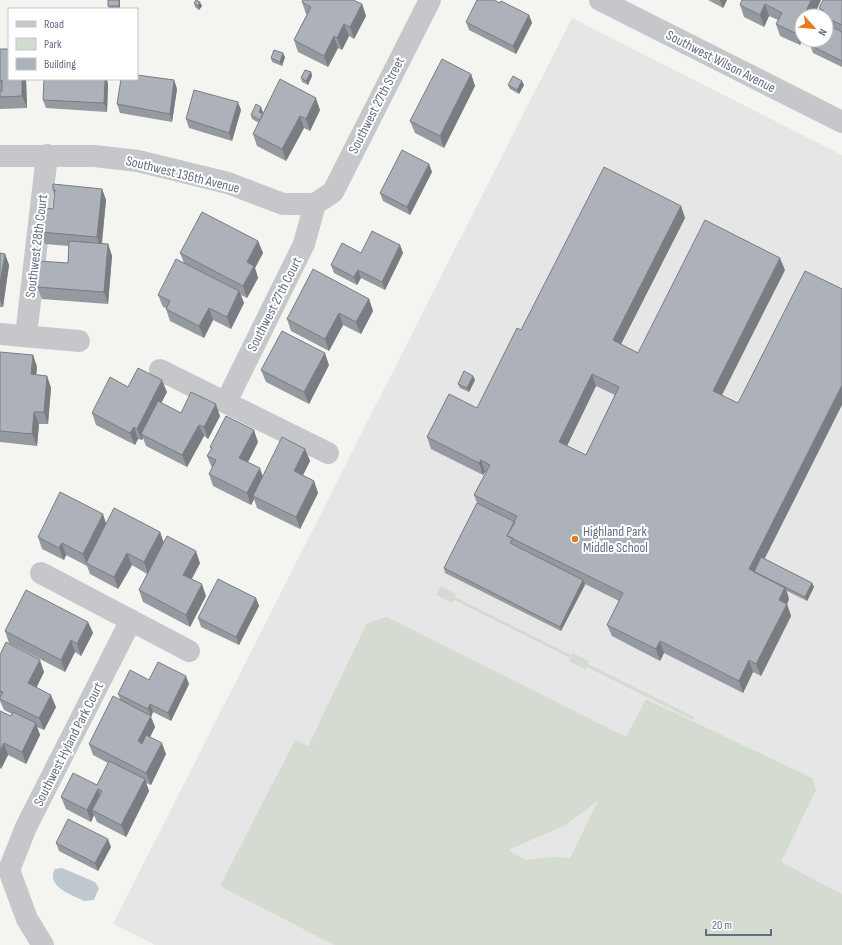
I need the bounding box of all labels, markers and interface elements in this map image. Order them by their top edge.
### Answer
legend [8,8,138,80]
north arrow [794,8,834,48]
text: Road [44,17,64,32]
street label: Southwest Wilson Avenue [663,27,778,96]
text: N [815,27,830,38]
text: Park [44,37,62,52]
street label: Southwest 27th Street [345,54,408,156]
text: Building [44,57,76,72]
street label: Southwest 136th Avenue [124,152,241,197]
street label: Southwest 28th Court [22,193,51,299]
street label: Southwest 27th Court [243,254,306,354]
place label: Highland Park Middle School [583,523,648,556]
marker: Highland Park Middle School [570,534,580,544]
street label: Southwest Hyland Park Court [30,679,107,809]
scale bar [706,911,771,937]
text: 20 m [712,918,732,933]

